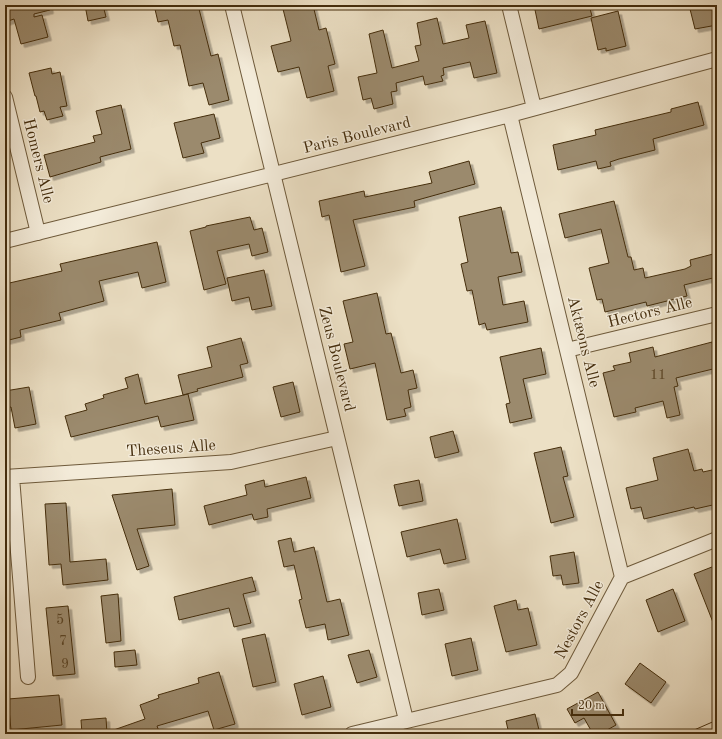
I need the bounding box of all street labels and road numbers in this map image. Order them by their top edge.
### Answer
street label: Paris Boulevard [302,115,412,157]
street label: Homers Alle [20,117,56,205]
street label: Aktæons Alle [564,295,602,389]
street label: Hectors Alle [606,295,694,331]
street label: Zeus Boulevard [315,305,357,413]
street label: Theseus Alle [126,438,216,460]
street label: Nestors Alle [553,578,607,662]

